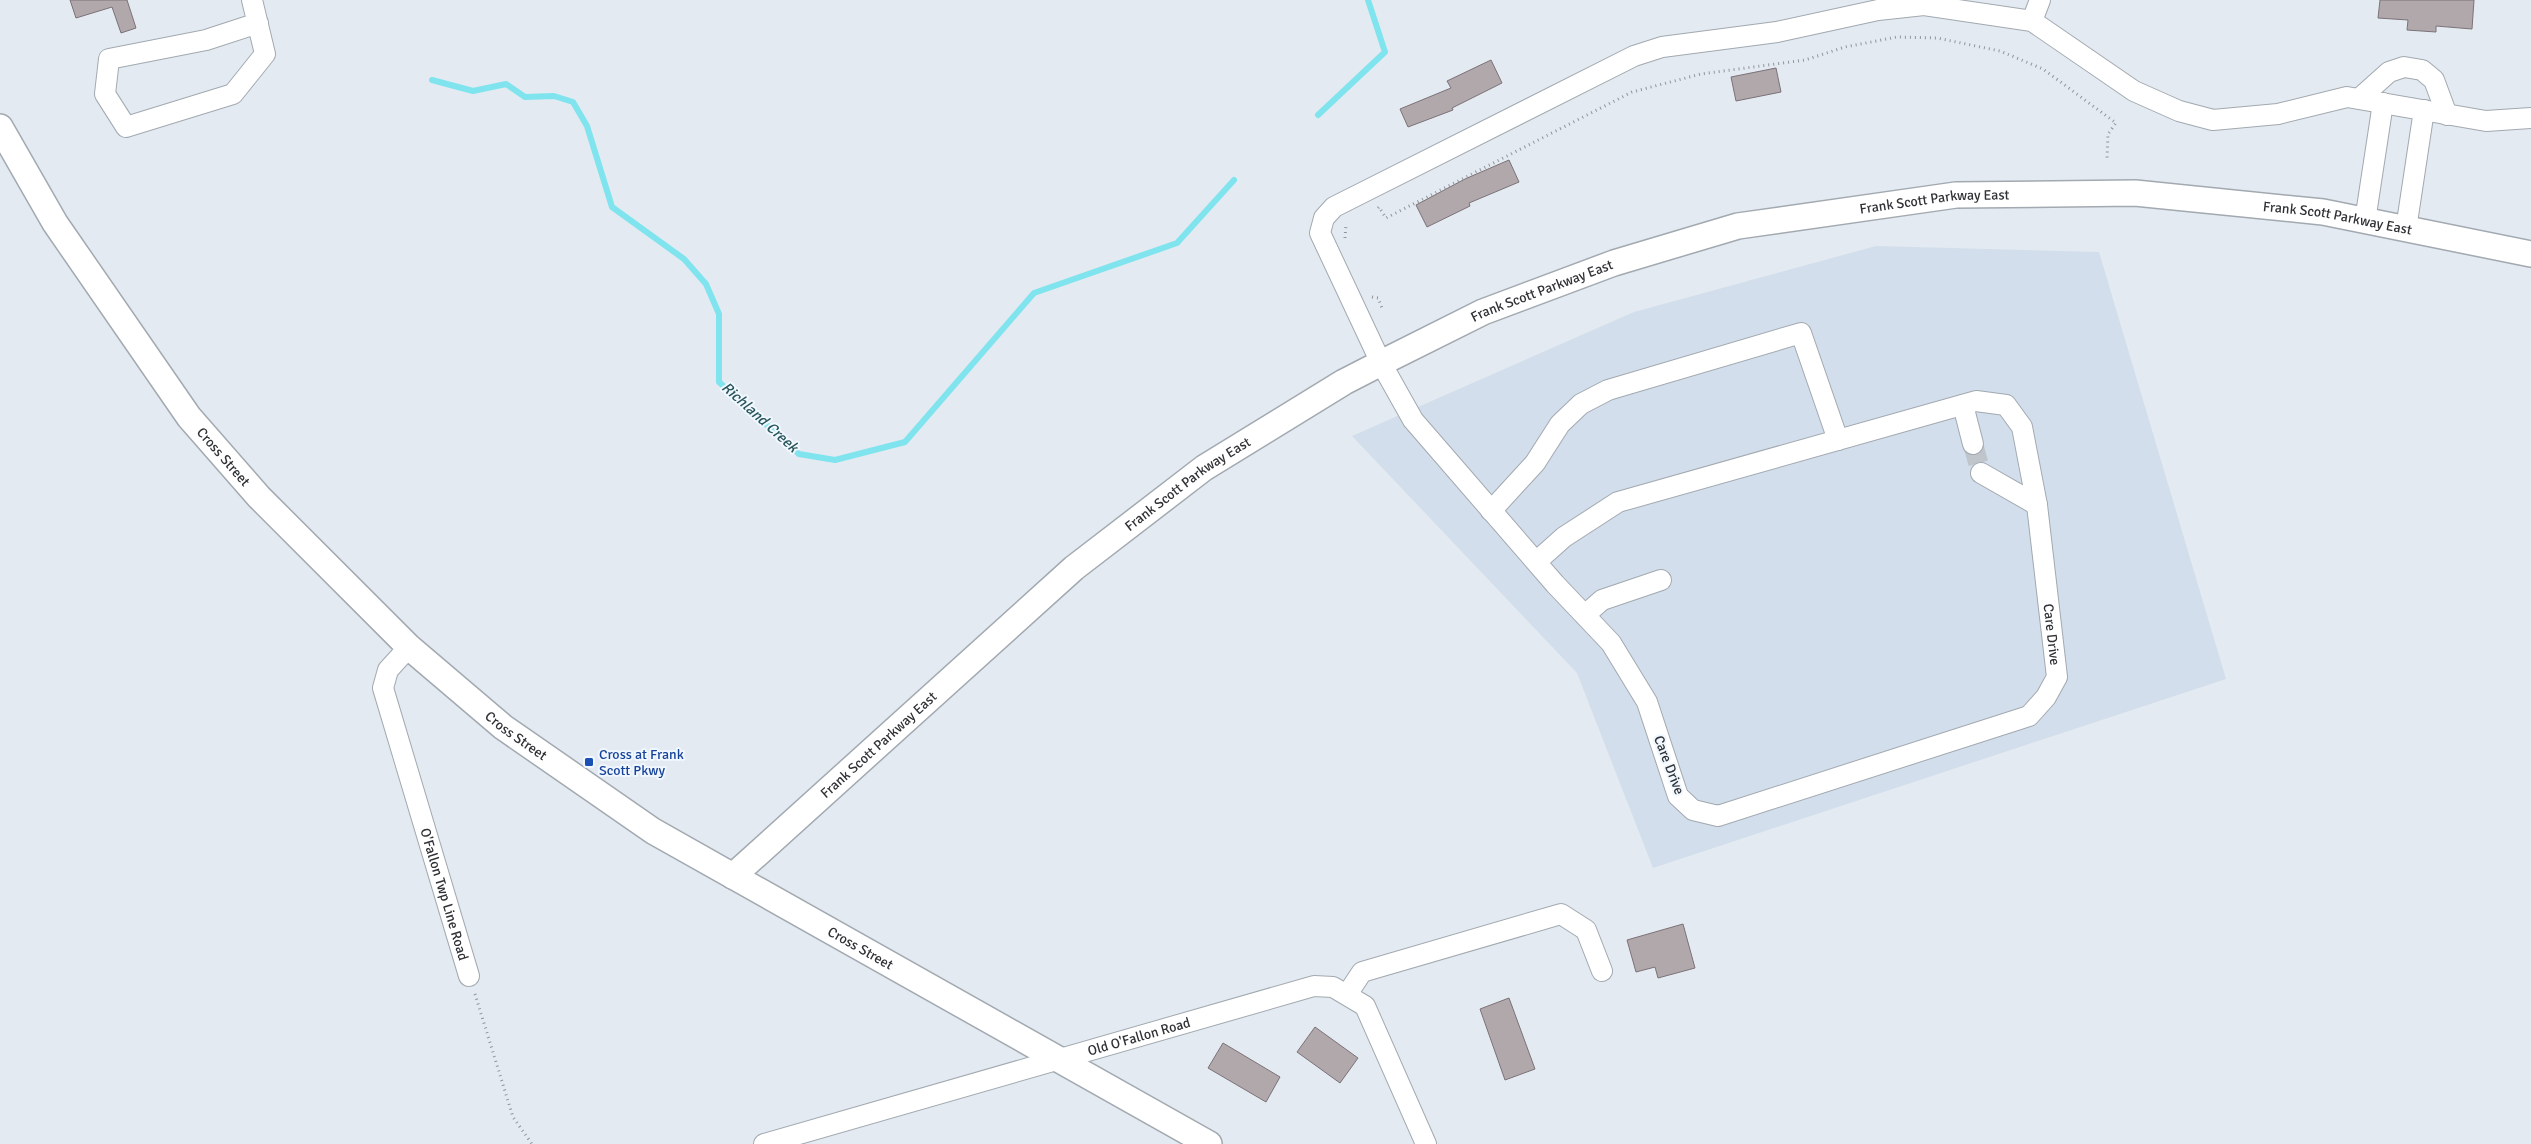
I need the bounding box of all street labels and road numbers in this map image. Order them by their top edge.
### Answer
street label: Frank Scott Parkway East [1858,186,2010,217]
street label: Frank Scott Parkway East [2262,197,2413,238]
street label: Frank Scott Parkway East [1468,256,1615,325]
street label: Cross Street [193,424,254,490]
street label: Frank Scott Parkway East [1121,433,1254,534]
street label: Care Drive [2040,603,2064,666]
street label: Frank Scott Parkway East [817,688,940,801]
street label: Cross Street [482,707,551,764]
street label: Care Drive [1650,733,1688,797]
street label: O'Fallon Twp Line Road [417,826,472,962]
street label: Cross Street [825,923,896,973]
street label: Old O'Fallon Road [1086,1014,1192,1059]

